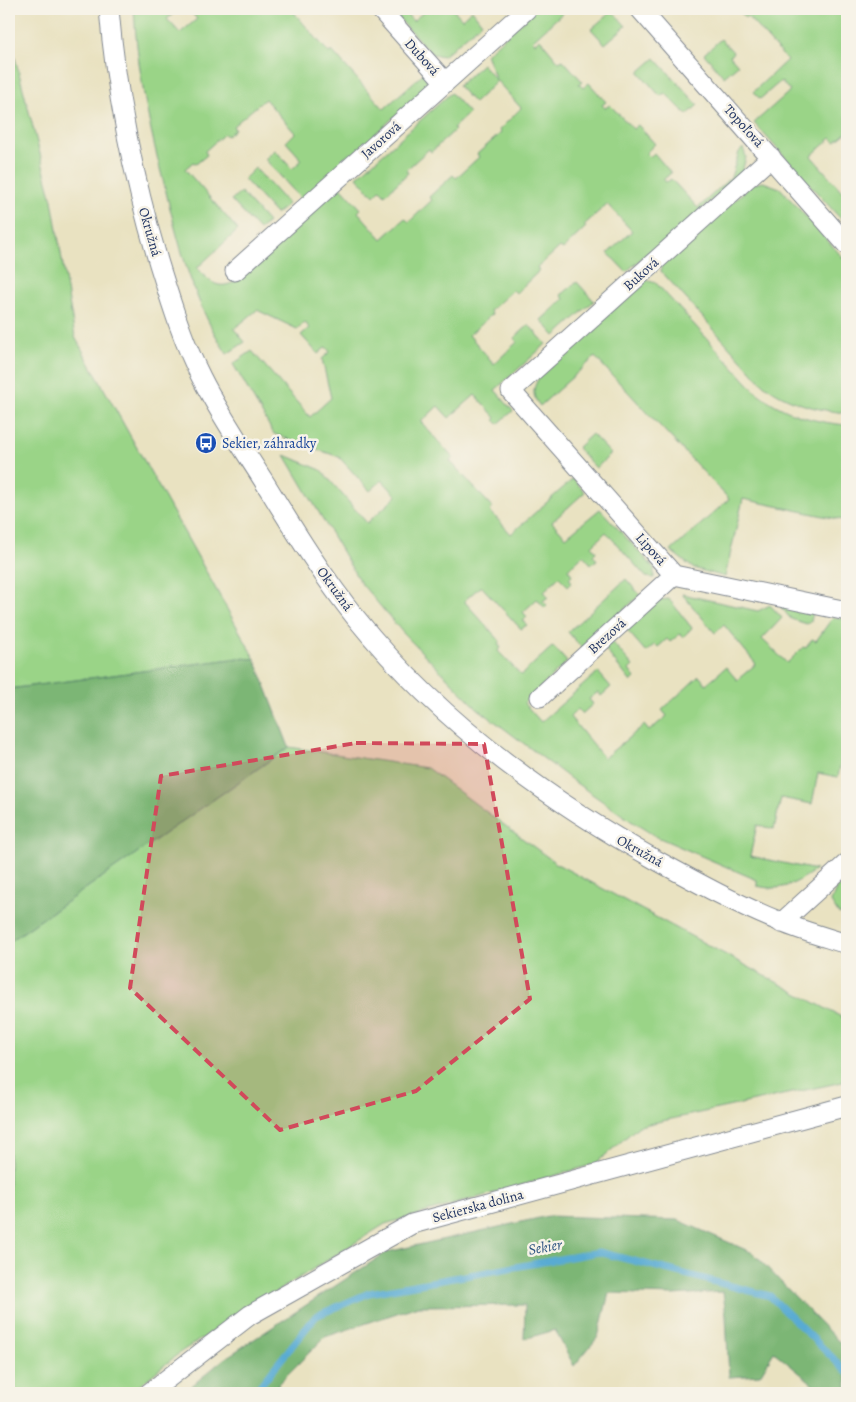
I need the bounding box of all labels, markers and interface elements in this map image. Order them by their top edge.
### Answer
street label: Dubová [400,34,444,80]
street label: Topoľová [720,100,769,152]
street label: Javorová [357,117,406,163]
street label: Okružná [134,205,166,259]
street label: Buková [619,253,663,295]
bus stop icon: Sekier, záhradky [194,431,218,455]
place label: Sekier, záhradky [222,434,317,453]
street label: Lipová [631,529,671,570]
street label: Okružná [313,563,358,615]
street label: Brezová [584,613,631,658]
street label: Okružná [613,831,667,872]
street label: Sekierska dolina [430,1185,526,1227]
water label: Sekier [527,1234,564,1260]

